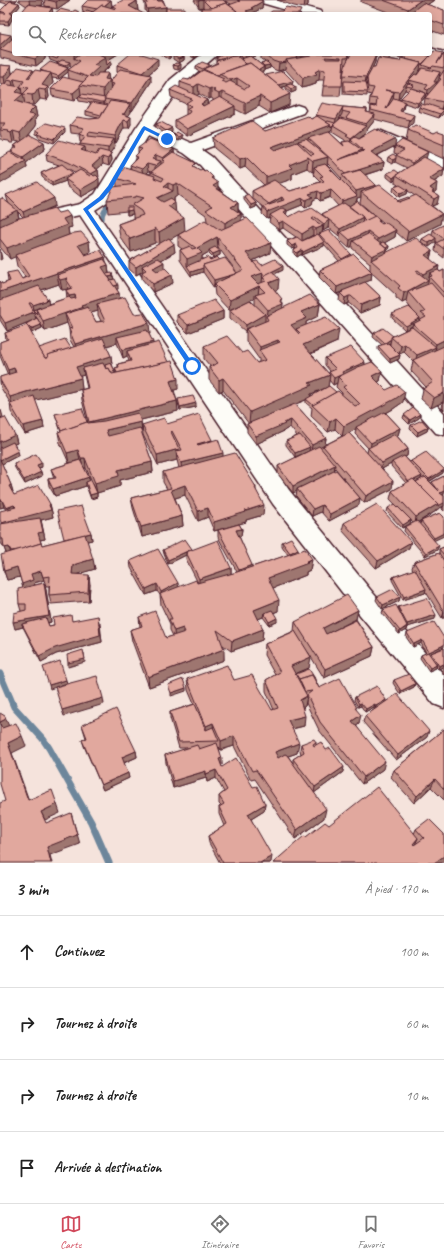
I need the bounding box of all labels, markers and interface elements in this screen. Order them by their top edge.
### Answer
search box [12,12,432,56]
icon: search [26,23,48,45]
text: Rechercher [58,25,116,44]
route end [158,130,176,148]
route start [183,357,201,375]
text: 3 min [16,879,49,900]
text: À pied · 170 m [365,881,428,897]
icon: ahead [16,941,38,963]
text: Continuez [54,942,104,961]
text: 100 m [400,944,428,960]
icon: right [16,1013,38,1035]
text: Tournez à droite [54,1014,136,1033]
text: 60 m [406,1016,428,1032]
icon: right [16,1085,38,1107]
text: Tournez à droite [54,1086,136,1105]
text: 10 m [406,1088,428,1104]
icon: arrive [16,1157,38,1179]
text: Arrivée à destination [54,1158,162,1177]
tab: Carte [60,1213,82,1251]
tab: Itinéraire [201,1213,238,1251]
tab: Favoris [358,1213,384,1251]

